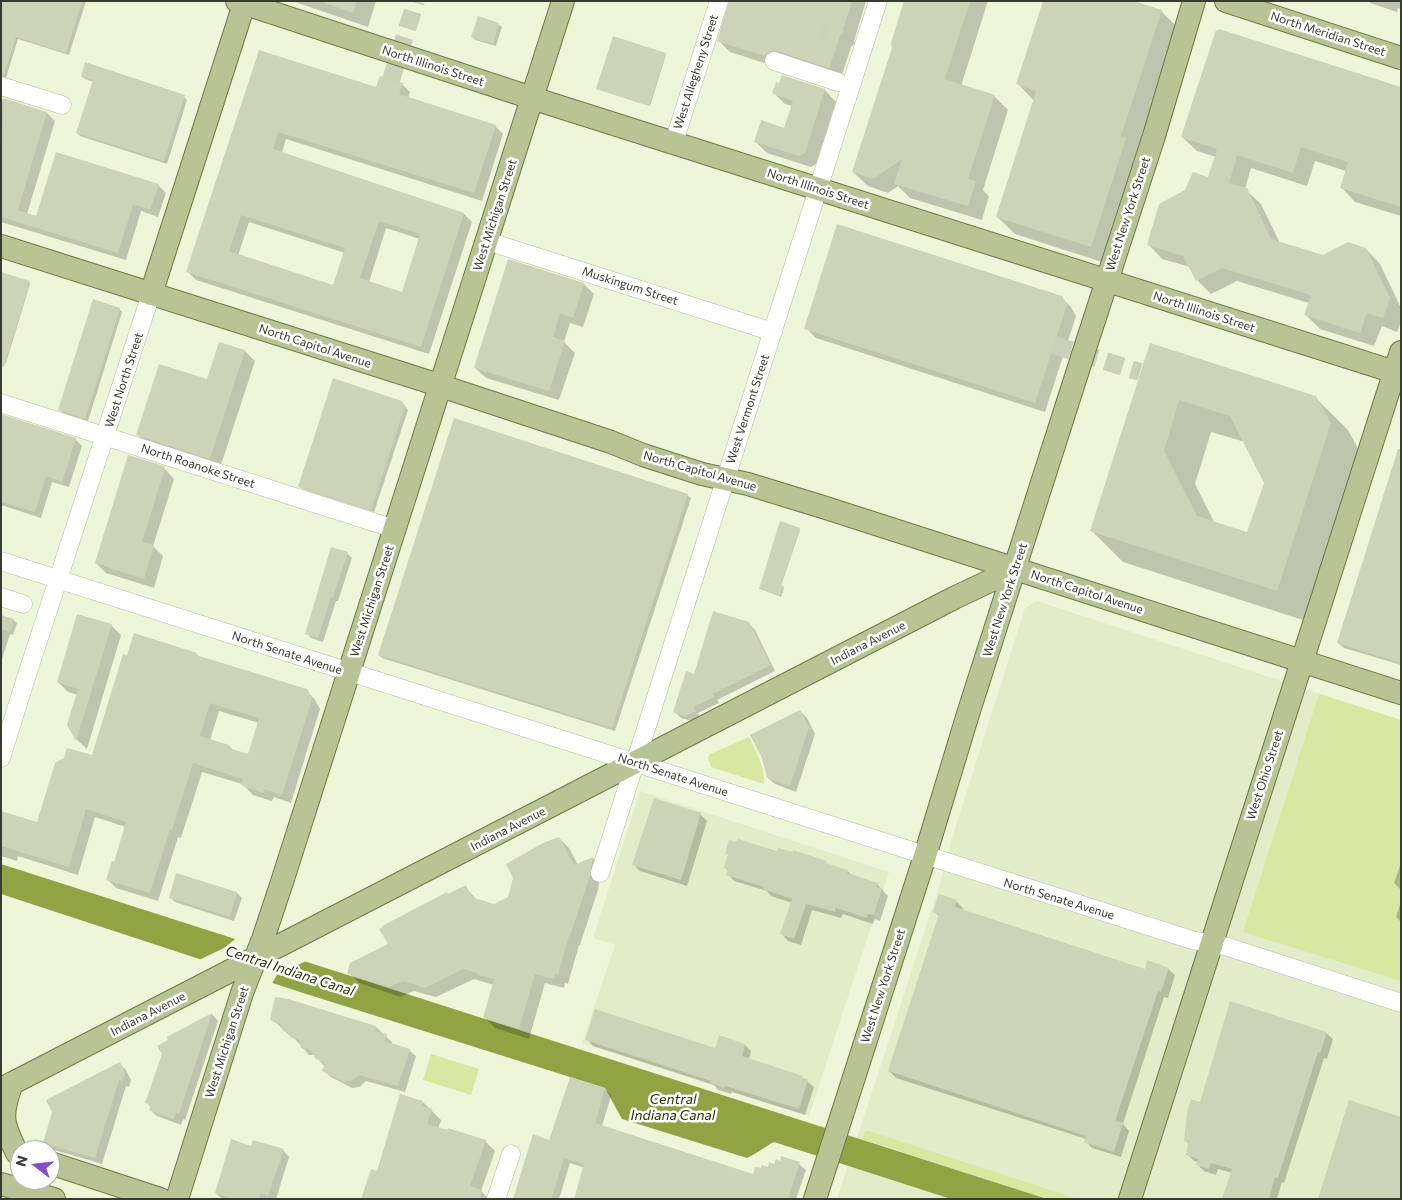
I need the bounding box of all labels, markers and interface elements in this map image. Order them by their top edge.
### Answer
street label: North Meridian Street [1269,9,1387,59]
street label: West Allegheny Street [671,13,721,131]
street label: North Illinois Street [380,43,486,89]
street label: West New York Street [1103,155,1153,273]
street label: West Michigan Street [470,157,520,273]
street label: North Illinois Street [765,166,871,212]
street label: Muskingum Street [580,264,680,308]
street label: North Illinois Street [1151,289,1257,335]
street label: North Capitol Avenue [257,321,373,371]
street label: West North Street [102,331,146,429]
street label: West Vermont Street [723,352,773,466]
street label: North Roanoke Street [139,441,257,491]
street label: North Capitol Avenue [642,448,758,494]
street label: West New York Street [980,541,1030,659]
street label: West Michigan Street [347,543,397,659]
street label: North Capitol Avenue [1029,567,1145,617]
street label: Indiana Avenue [828,618,908,668]
street label: North Senate Avenue [230,628,344,678]
street label: West Ohio Street [1244,728,1286,822]
street label: North Senate Avenue [616,750,730,800]
street label: Indiana Avenue [468,804,548,854]
street label: North Senate Avenue [1002,875,1116,923]
street label: West New York Street [858,927,908,1045]
water label: Central Indiana Canal [223,942,357,1000]
street label: West Michigan Street [202,984,252,1100]
street label: Indiana Avenue [108,989,188,1039]
water label: Central Indiana Canal [631,1091,715,1124]
north arrow [10,1140,60,1190]
text: N [11,1154,31,1168]

